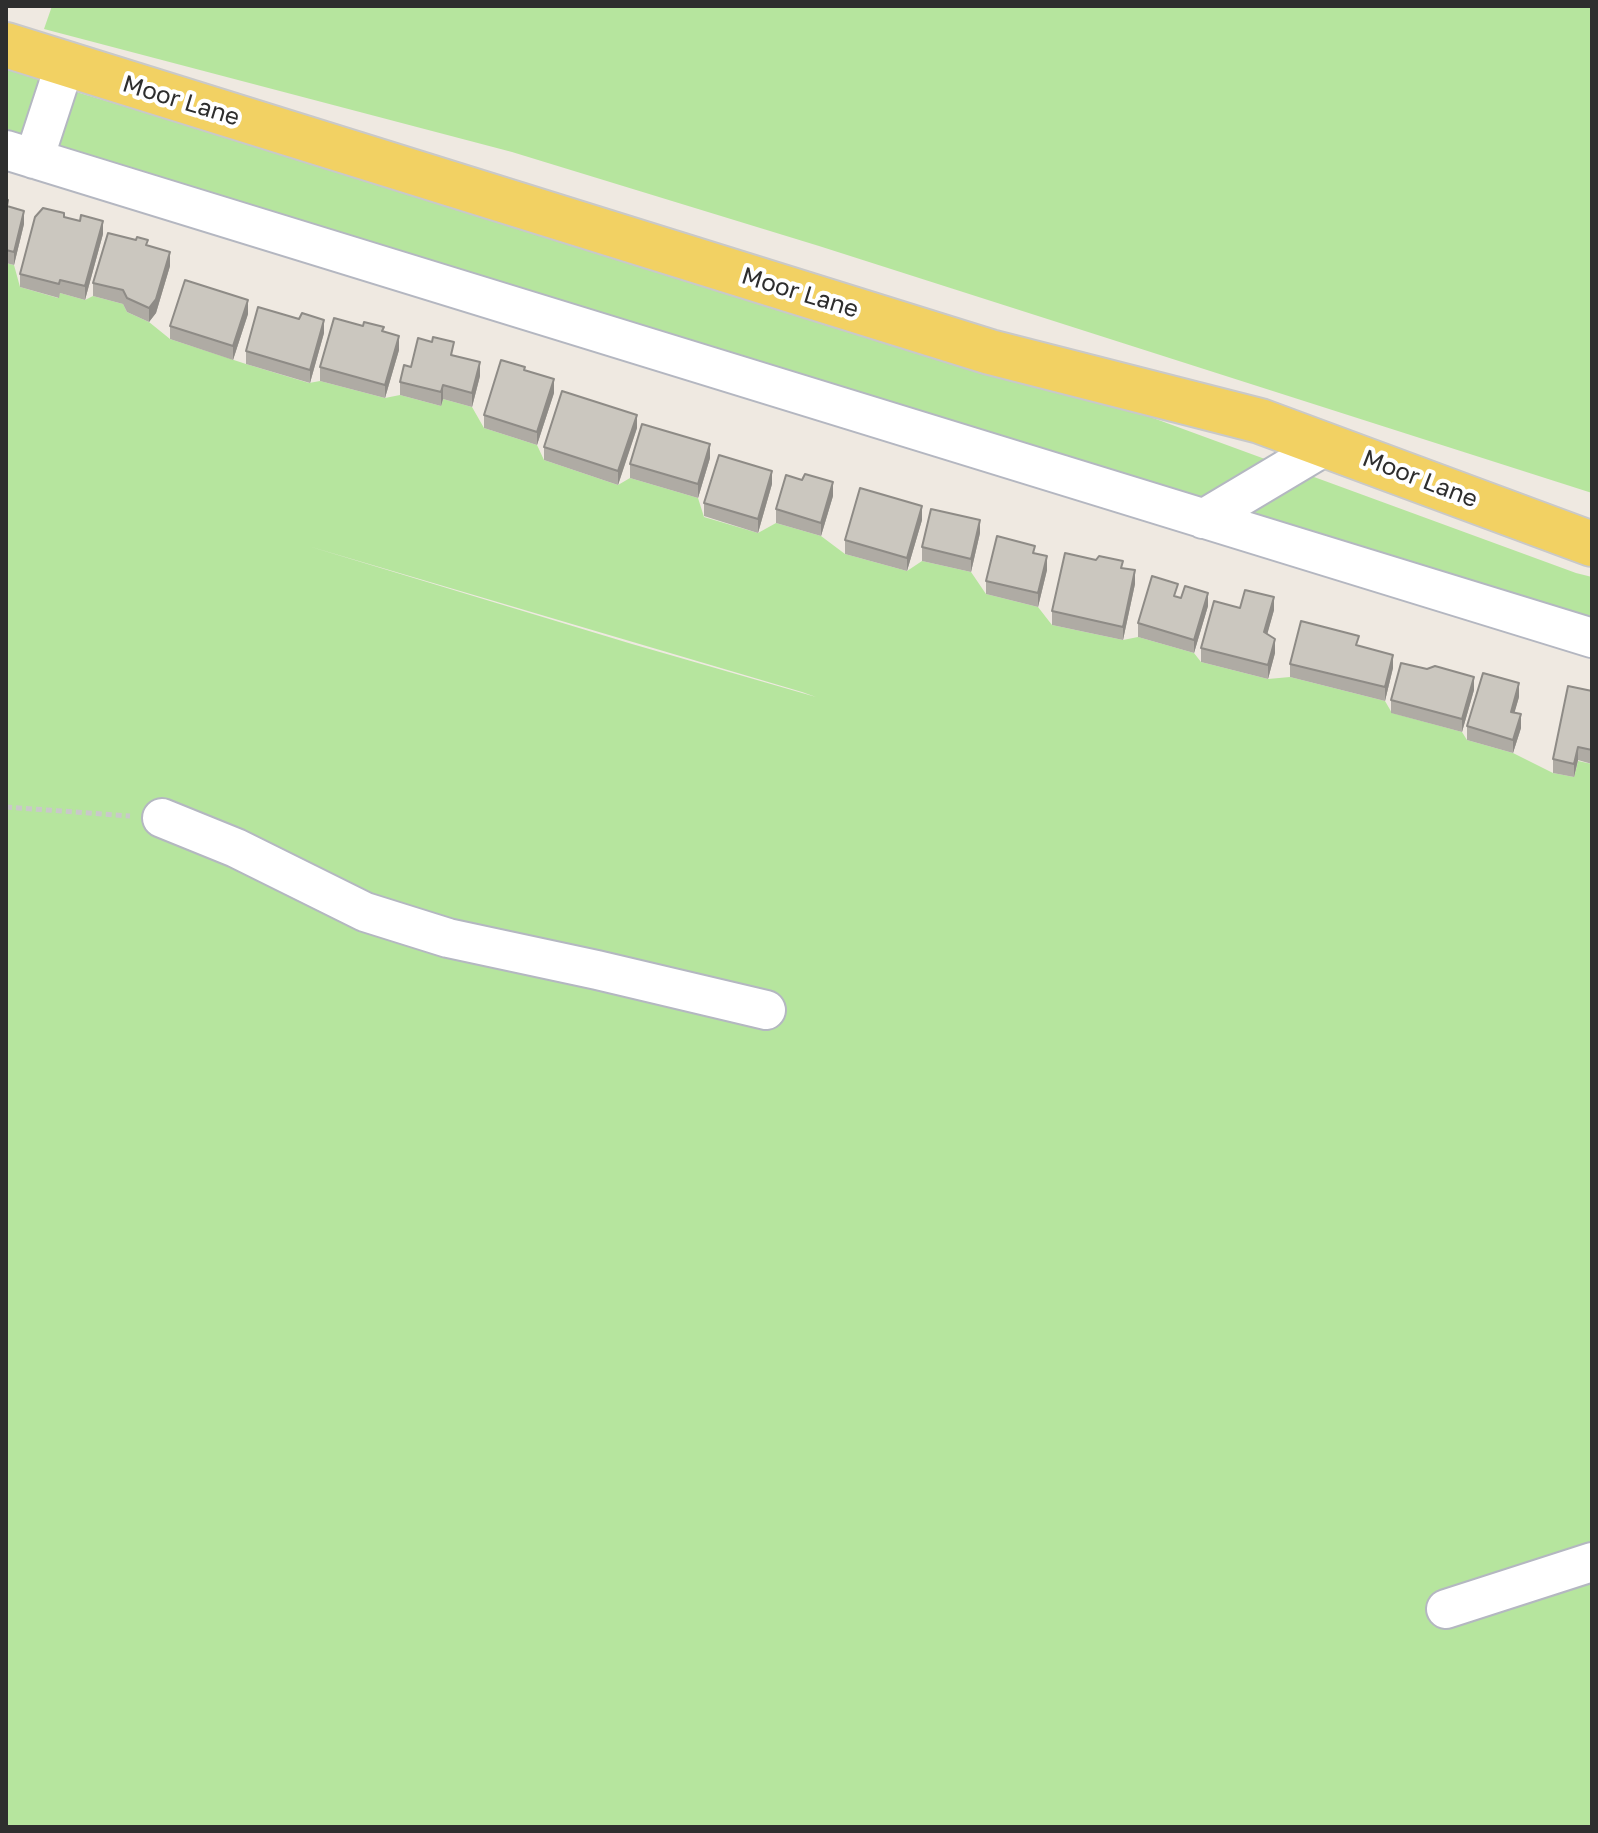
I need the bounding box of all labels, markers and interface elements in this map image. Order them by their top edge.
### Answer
street label: Moor Lane [119,70,243,132]
street label: Moor Lane [738,262,862,324]
street label: Moor Lane [1358,444,1482,514]

